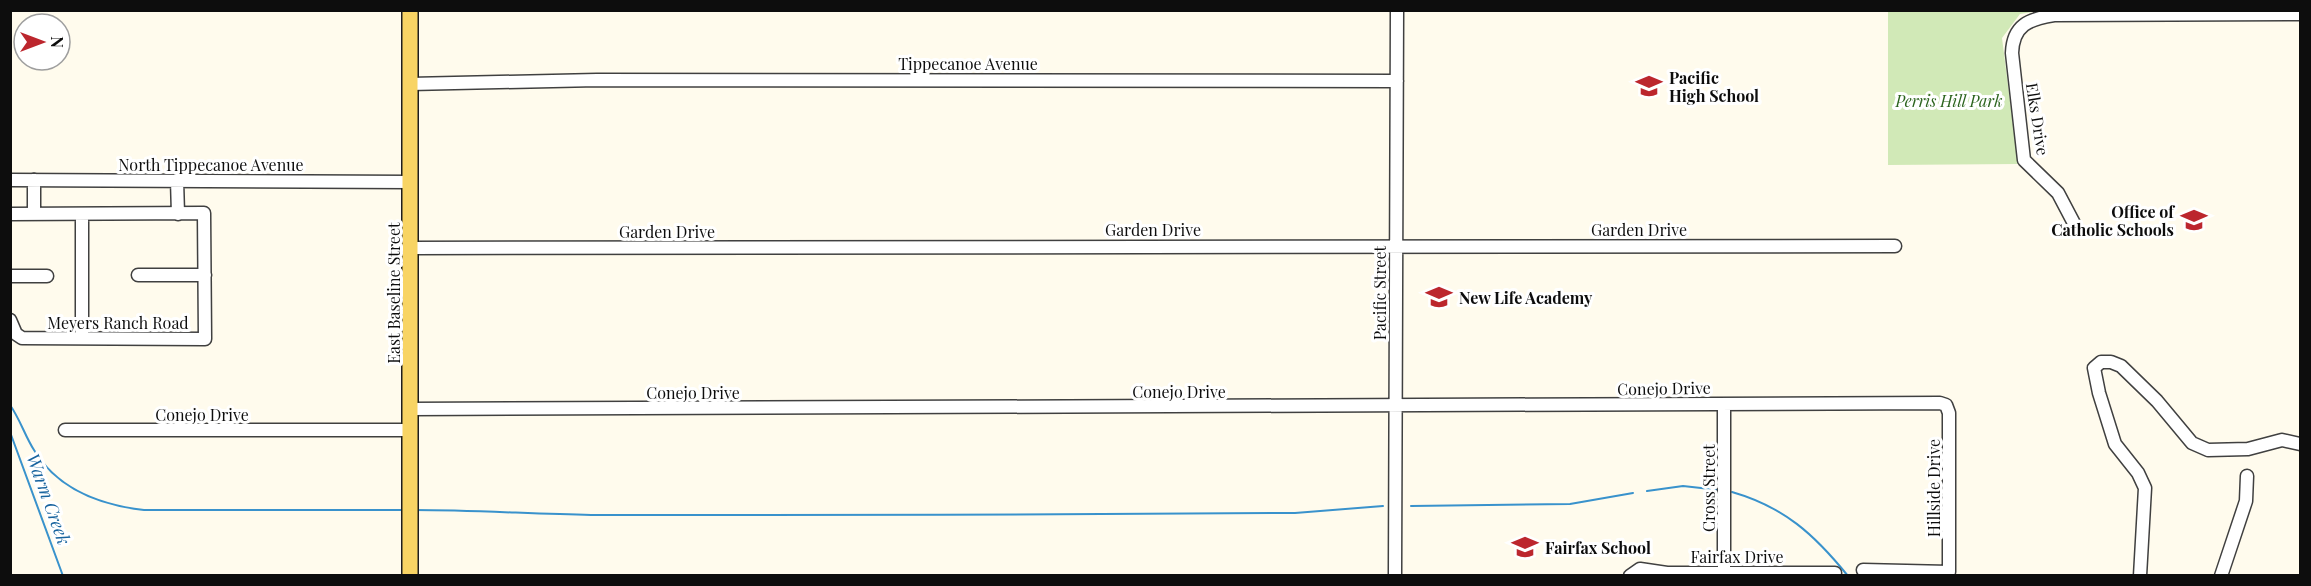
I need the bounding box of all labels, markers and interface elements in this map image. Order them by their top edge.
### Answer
north arrow [12,12,72,72]
text: N [47,36,68,48]
street label: Tippecanoe Avenue [898,53,1038,74]
place label: Pacific High School [1669,67,1759,106]
school or university icon: Pacific High School [1634,71,1664,101]
street label: Elks Drive [2022,81,2054,157]
park label: Perris Hill Park [1895,90,2002,111]
street label: North Tippecanoe Avenue [118,154,304,175]
place label: Office of Catholic Schools [2051,201,2175,240]
school or university icon: Office of Catholic Schools [2179,205,2209,235]
street label: Garden Drive [1105,219,1201,240]
street label: Garden Drive [1591,219,1687,240]
street label: Garden Drive [619,221,715,242]
street label: East Baseline Street [383,222,404,364]
street label: Pacific Street [1369,245,1390,340]
school or university icon: New Life Academy [1424,282,1454,312]
place label: New Life Academy [1459,287,1593,308]
street label: Meyers Ranch Road [47,312,189,333]
street label: Conejo Drive [1617,377,1711,399]
street label: Conejo Drive [1132,381,1226,402]
street label: Conejo Drive [646,382,740,403]
street label: Conejo Drive [155,404,249,425]
street label: Hillside Drive [1923,439,1944,537]
street label: Cross Street [1698,444,1719,532]
water label: Warm Creek [21,450,77,548]
school or university icon: Fairfax School [1510,532,1540,562]
place label: Fairfax School [1545,537,1651,558]
street label: Fairfax Drive [1690,546,1784,567]

